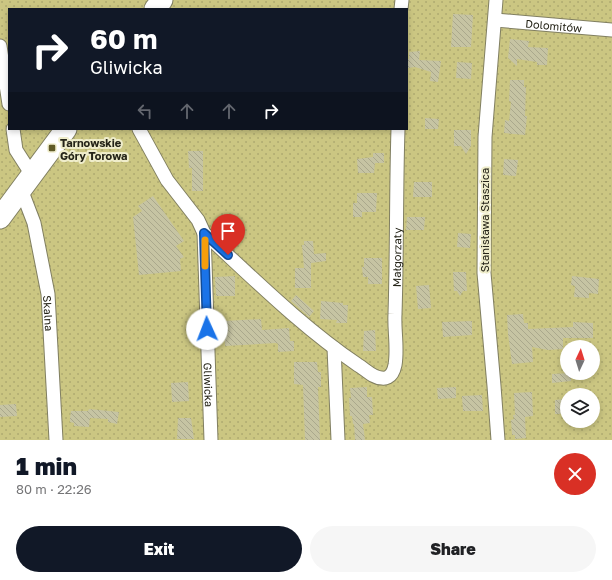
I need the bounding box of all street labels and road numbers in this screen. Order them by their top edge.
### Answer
street label: Dolomitów [525,16,583,34]
street label: Stanisława Staszica [478,168,491,272]
street label: Małgorzaty [389,228,403,287]
street label: Skalna [42,295,57,331]
street label: Gliwicka [202,362,216,407]

